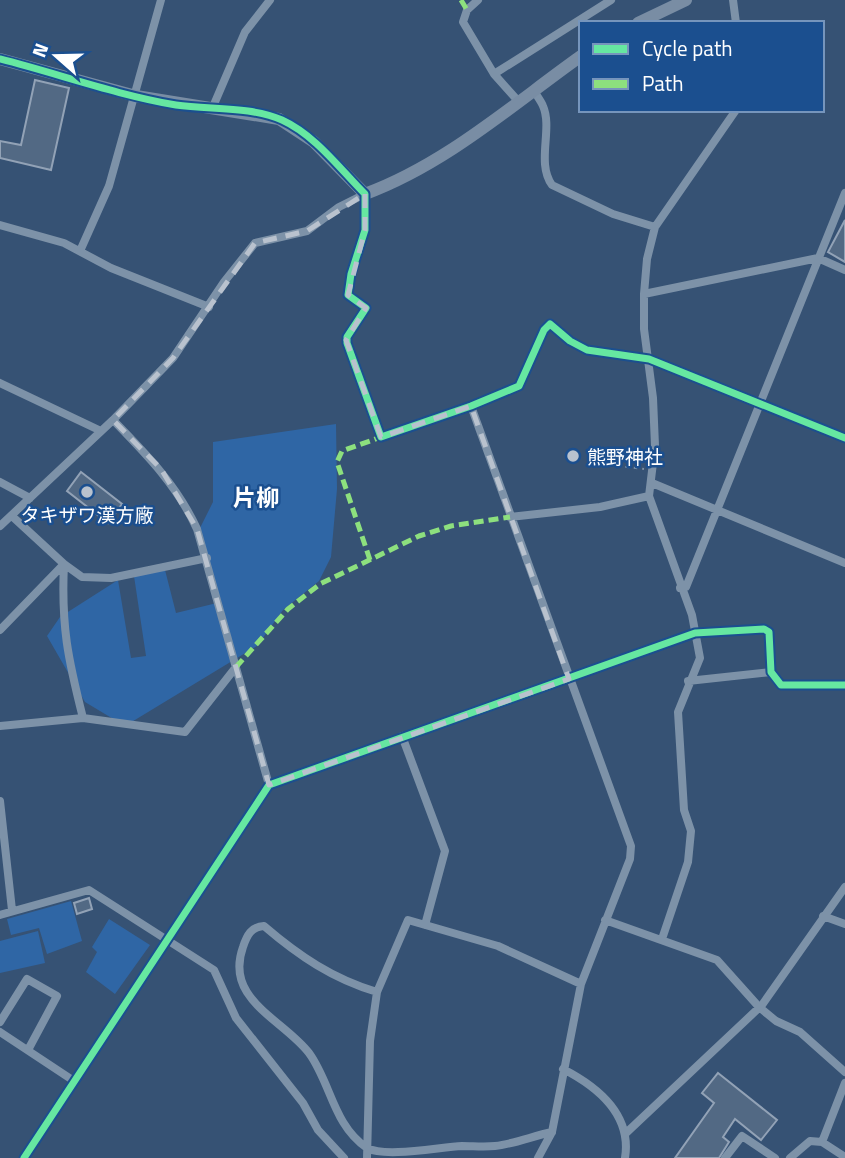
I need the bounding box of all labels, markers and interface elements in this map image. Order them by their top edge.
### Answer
north arrow [21,21,91,91]
legend [579,21,824,112]
text: Cycle path [642,32,733,64]
text: N [24,39,55,61]
text: Path [642,67,684,99]
place label: 熊野神社 [587,442,663,471]
marker: 熊野神社 [565,448,581,464]
district label: 片柳 [233,480,279,515]
marker: タキザワ漢方廠 [79,484,95,500]
place label: タキザワ漢方廠 [20,500,154,529]

